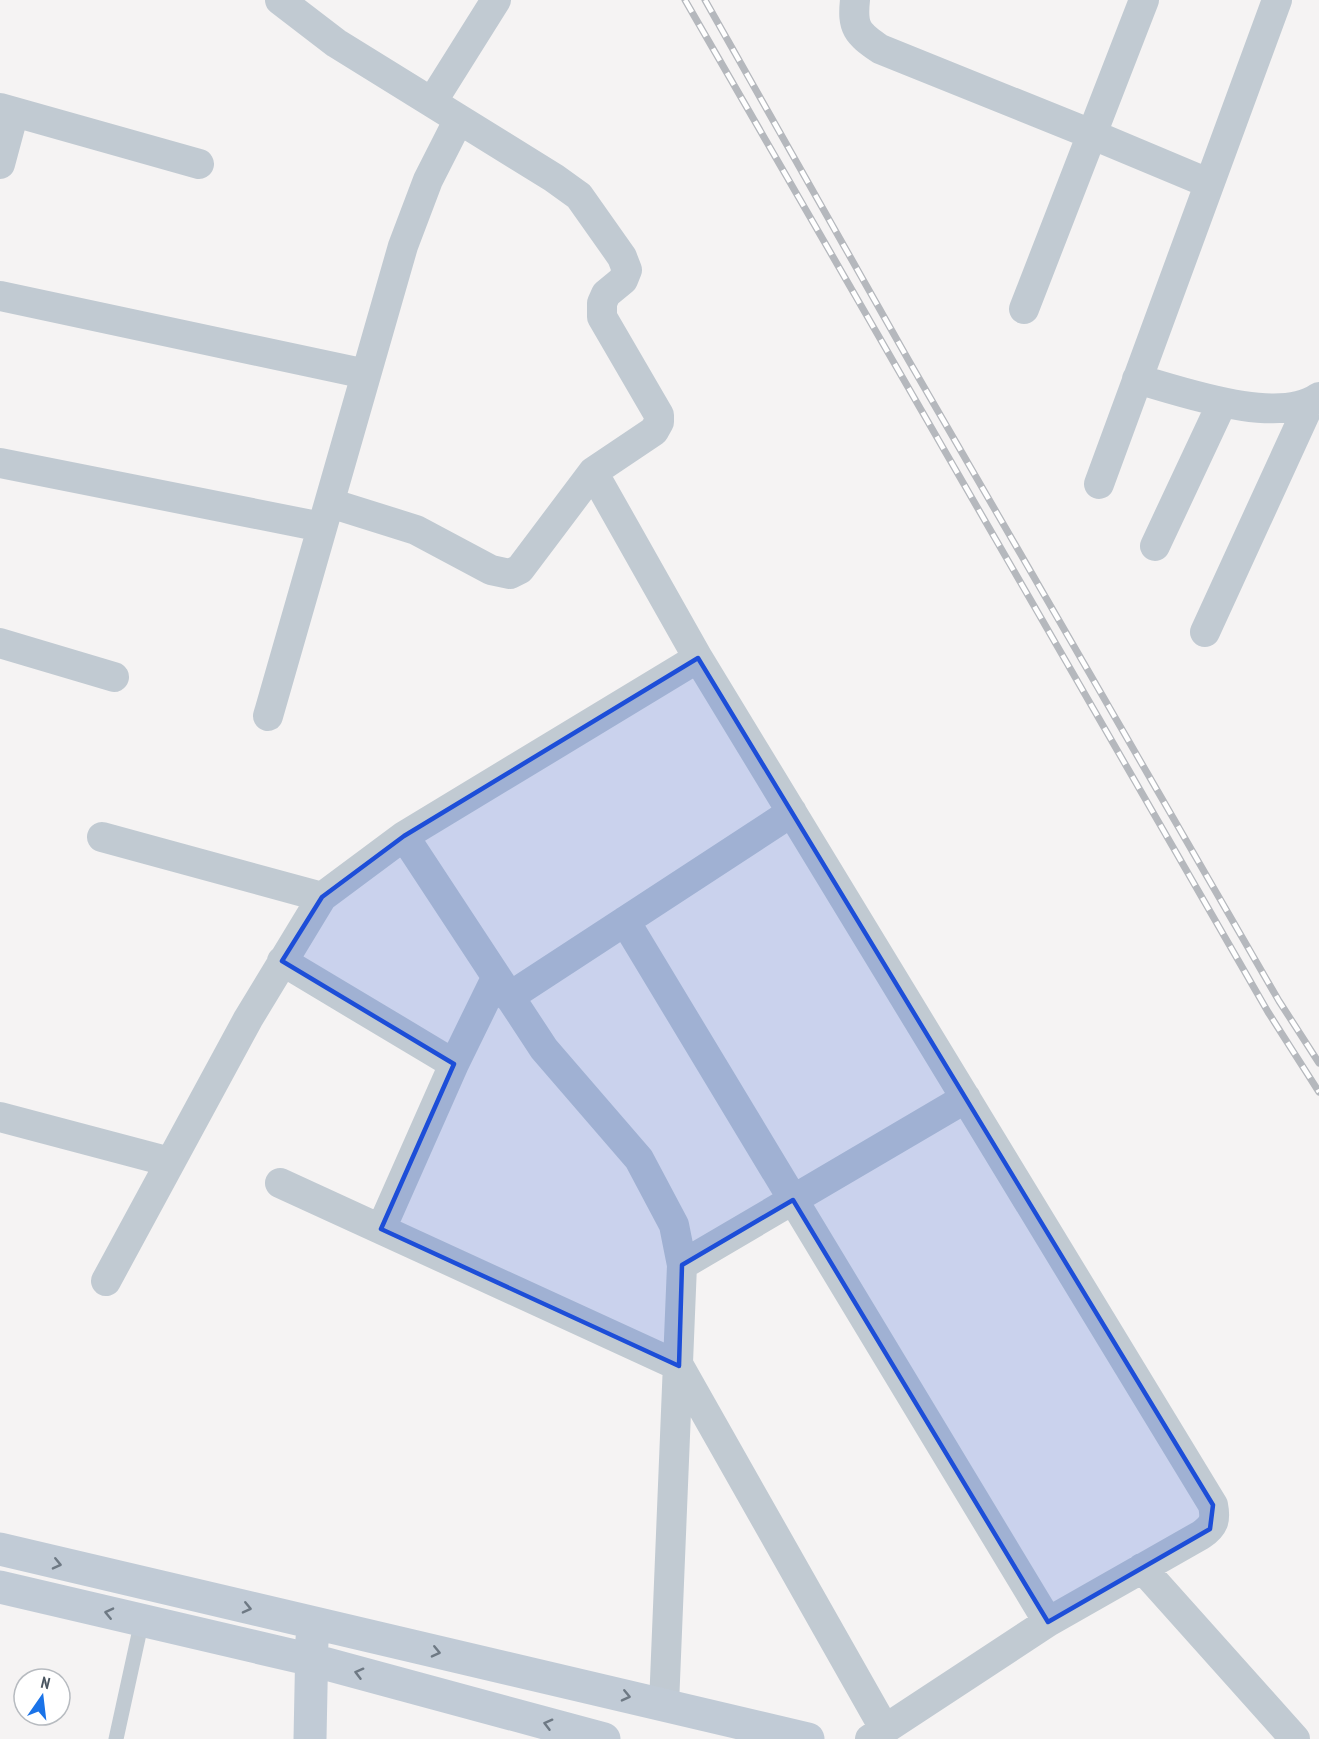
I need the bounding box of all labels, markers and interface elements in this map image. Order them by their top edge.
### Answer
one-way arrow [51,1556,61,1569]
one-way arrow [241,1601,251,1614]
one-way arrow [104,1607,114,1620]
one-way arrow [431,1645,441,1658]
north arrow [12,1667,72,1727]
one-way arrow [355,1667,365,1680]
text: N [39,1672,52,1693]
one-way arrow [621,1689,631,1702]
one-way arrow [543,1718,553,1731]

